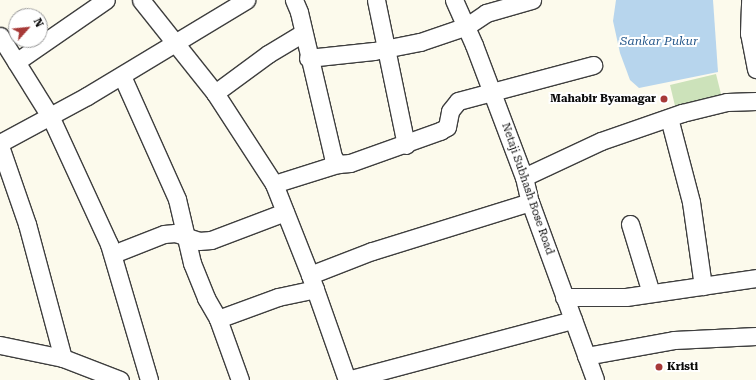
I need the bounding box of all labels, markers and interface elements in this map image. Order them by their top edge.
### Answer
north arrow [8,8,48,48]
text: N [31,16,46,30]
water label: Sankar Pukur [620,35,698,49]
place label: Mahabir Byamagar [550,92,656,106]
marker: Mahabir Byamagar [659,94,669,104]
street label: Netaji Subhash Bose Road [498,121,556,257]
place label: Kristi [667,360,698,374]
marker: Kristi [654,362,664,372]

